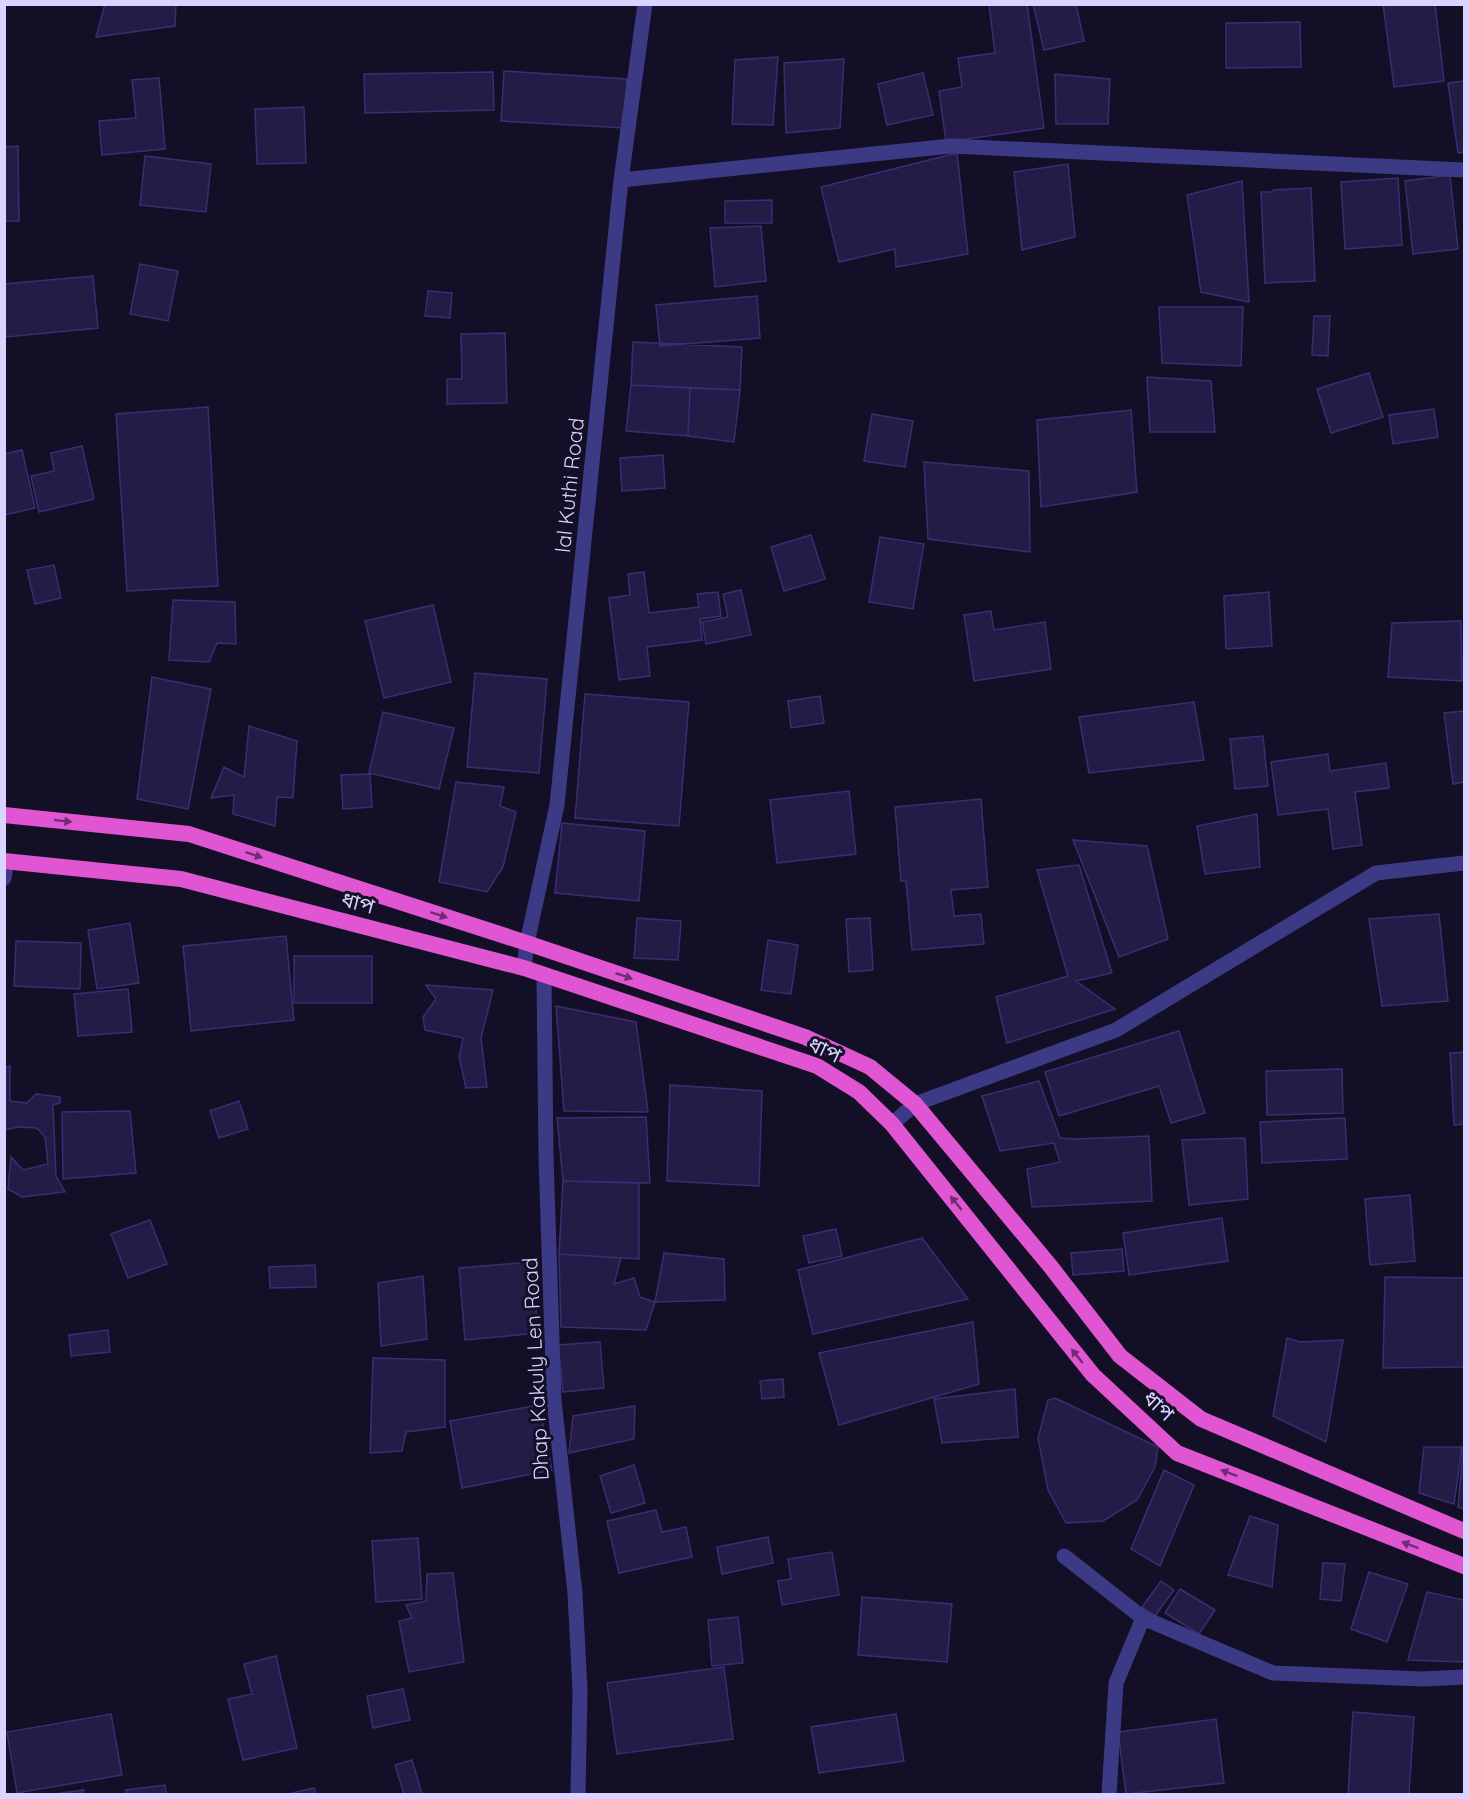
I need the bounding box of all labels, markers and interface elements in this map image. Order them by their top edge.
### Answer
street label: lal Kuthi Road [549,416,589,554]
one-way arrow [53,816,72,826]
one-way arrow [245,851,263,861]
street label: ধাপ [339,885,378,919]
one-way arrow [430,911,448,920]
one-way arrow [616,972,634,982]
street label: ধাপ [804,1030,846,1068]
one-way arrow [950,1196,962,1211]
street label: Dhap Kakuly Len Road [516,1257,554,1481]
one-way arrow [1071,1348,1084,1364]
street label: ধাপ [1138,1384,1181,1426]
one-way arrow [1219,1468,1237,1478]
one-way arrow [1401,1540,1419,1549]

